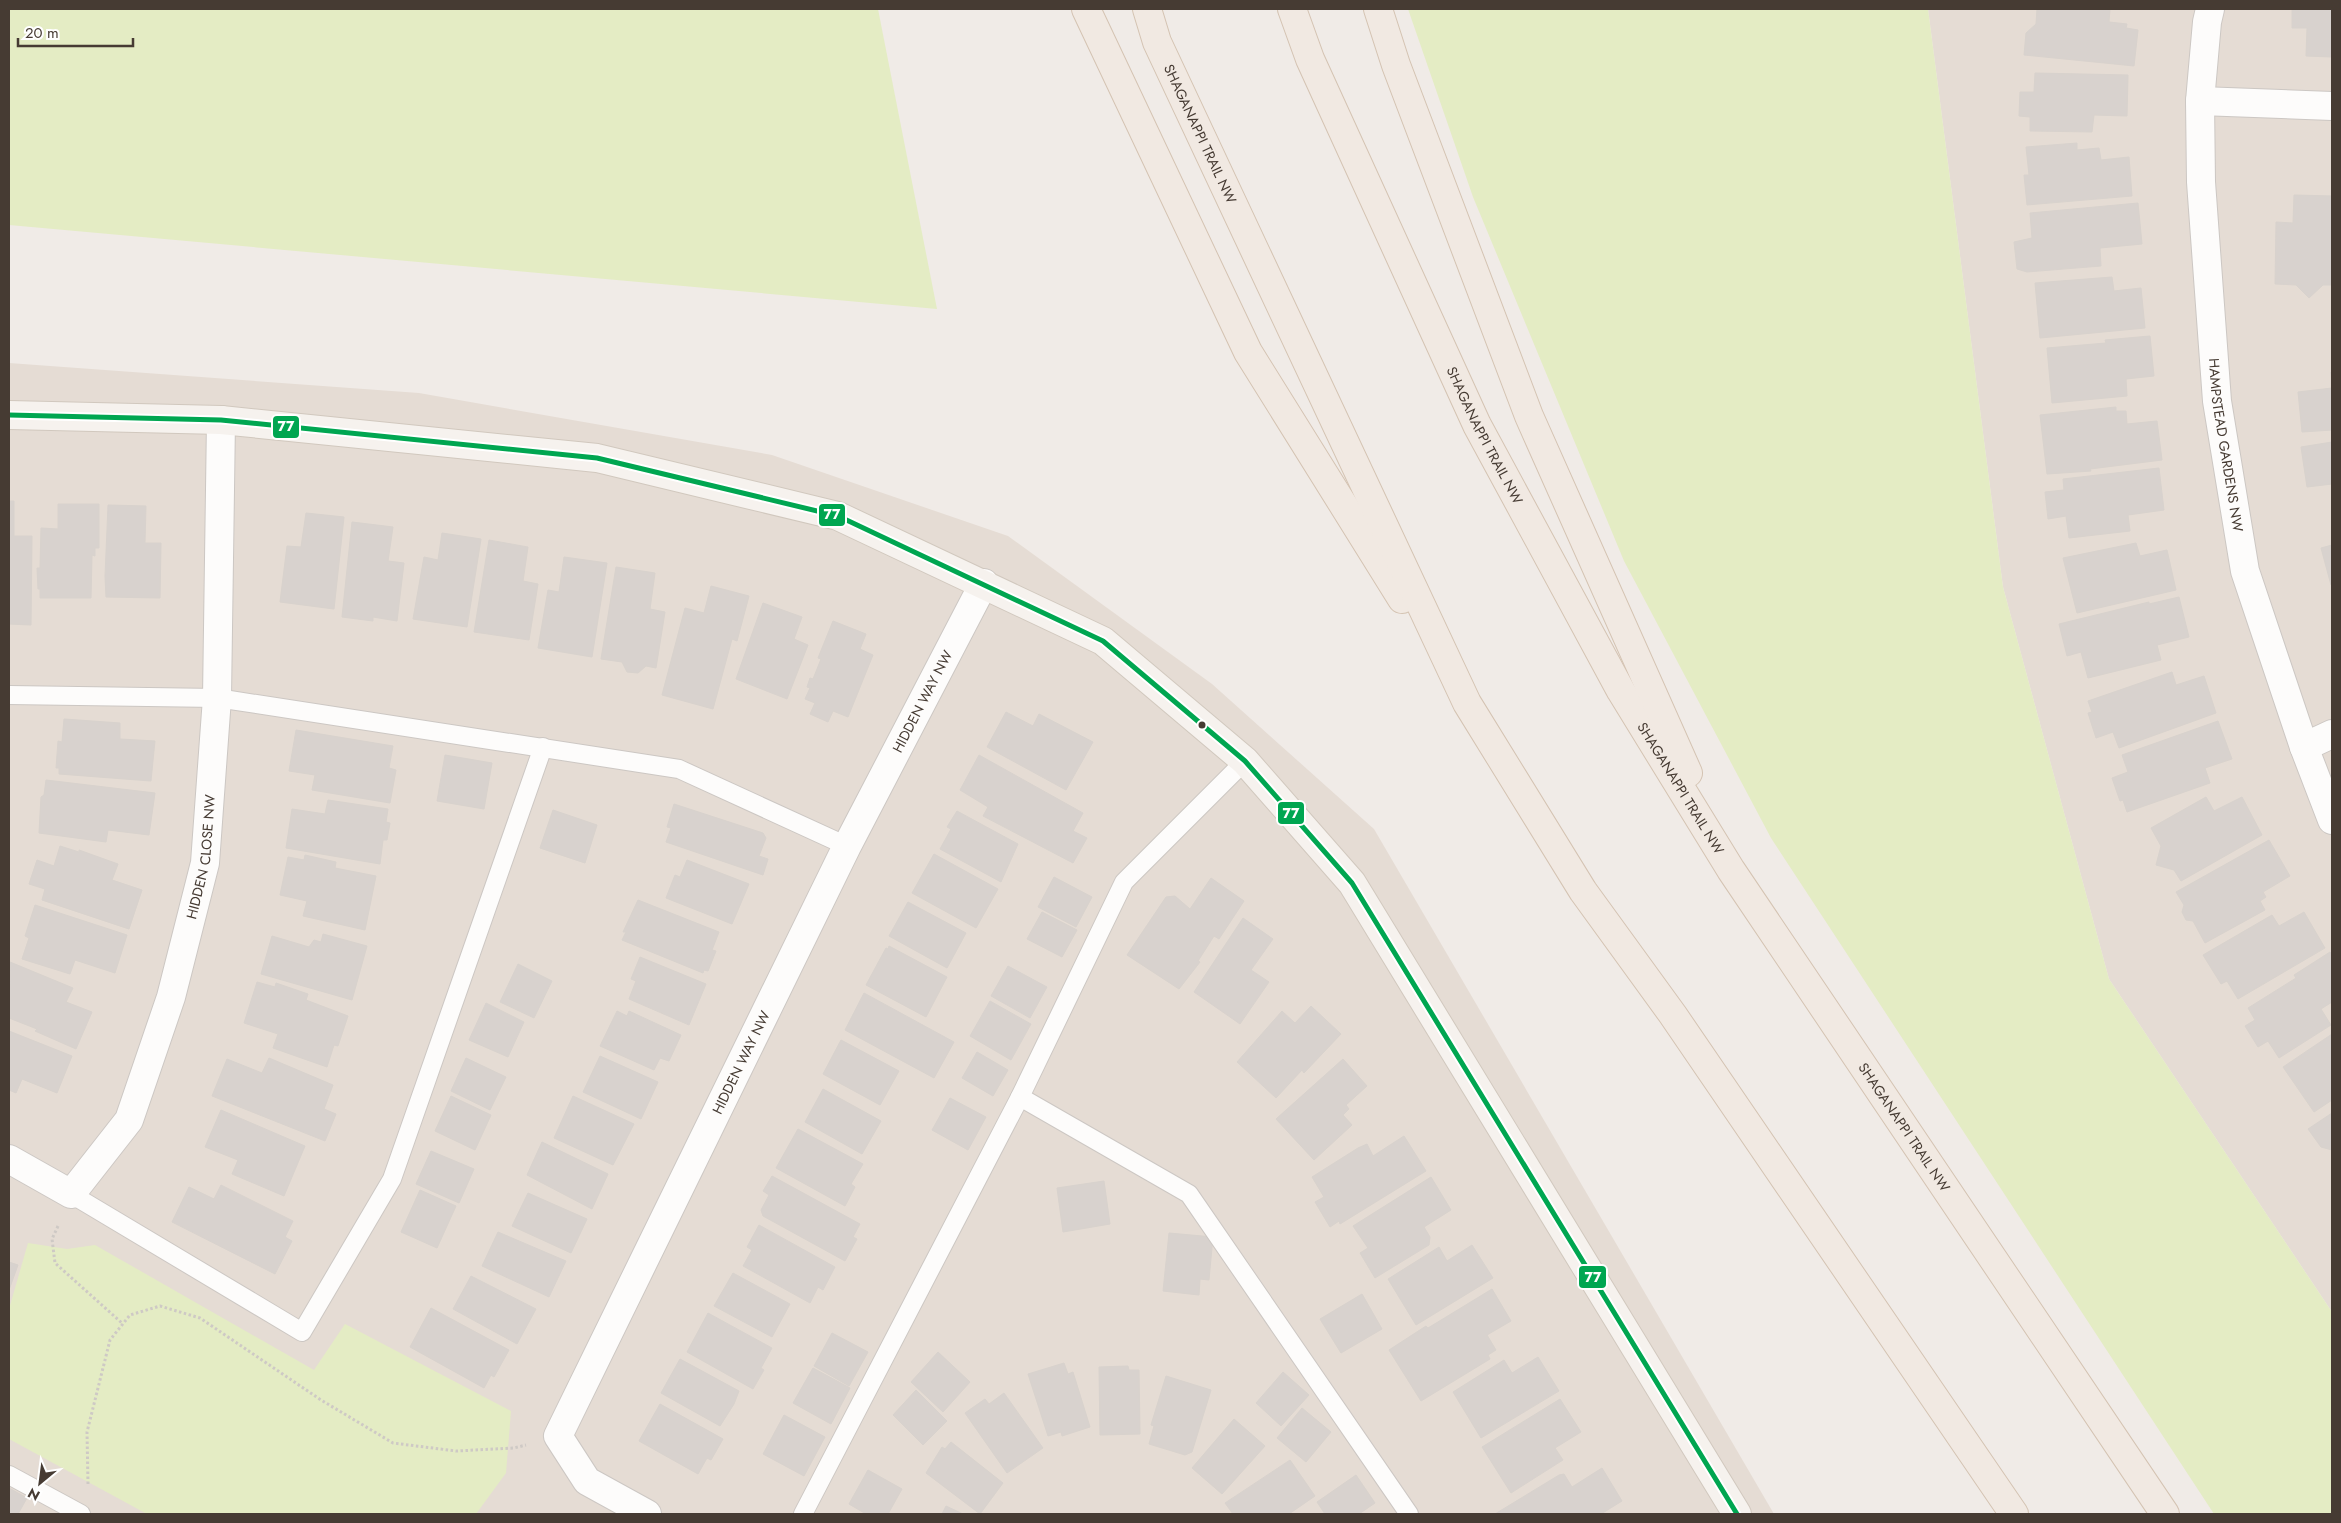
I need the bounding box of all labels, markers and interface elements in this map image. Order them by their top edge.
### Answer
scale bar [18,15,132,47]
text: 20 m [25,22,59,44]
street label: SHAGANAPPI TRAIL NW [1159,61,1241,207]
street label: HAMPSTEAD GARDENS NW [2204,357,2248,533]
street label: SHAGANAPPI TRAIL NW [1442,363,1528,508]
line badge: 77 [272,415,300,439]
text: 77 [278,416,295,436]
line badge: 77 [818,503,846,527]
text: 77 [824,504,841,524]
street label: HIDDEN WAY NW [887,647,957,756]
street label: SHAGANAPPI TRAIL NW [1633,718,1729,858]
unlabelled marker [1197,720,1207,730]
street label: HIDDEN CLOSE NW [181,794,220,921]
line badge: 77 [1277,801,1305,825]
text: 77 [1283,803,1300,823]
street label: HIDDEN WAY NW [707,1007,775,1117]
street label: SHAGANAPPI TRAIL NW [1854,1059,1955,1196]
line badge: 77 [1578,1265,1607,1289]
text: 77 [1585,1267,1602,1287]
north arrow [15,1458,65,1508]
text: N [24,1483,43,1506]

